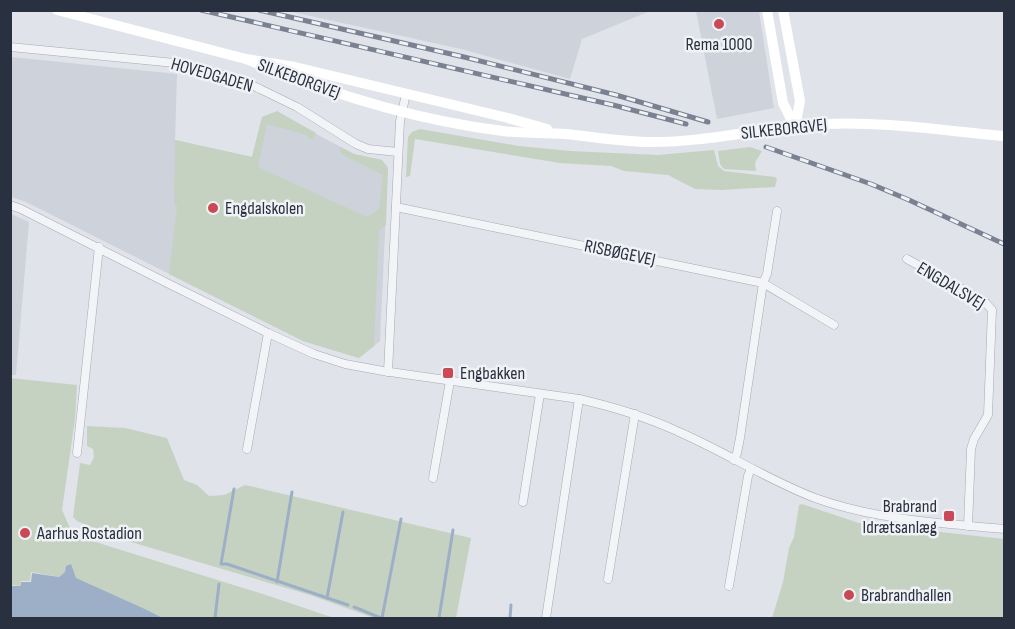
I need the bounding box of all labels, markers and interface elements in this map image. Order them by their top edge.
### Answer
marker: Rema 1000 [712,17,726,31]
place label: Rema 1000 [685,34,753,55]
street label: HOVEDGADEN [169,53,255,97]
street label: SILKEBORGVEJ [255,54,343,104]
street label: SILKEBORGVEJ [740,114,828,144]
place label: Engdalskolen [225,198,304,219]
marker: Engdalskolen [206,201,220,215]
street label: RISBØGEVEJ [583,235,657,271]
street label: ENGDALSVEJ [913,258,989,314]
place label: Engbakken [460,363,525,384]
marker: Engbakken [441,366,455,380]
place label: Brabrand Idrætsanlæg [863,496,937,538]
marker: Brabrand Idrætsanlæg [942,509,956,523]
place label: Aarhus Rostadion [36,523,142,544]
marker: Aarhus Rostadion [18,526,32,540]
place label: Brabrandhallen [861,585,952,606]
marker: Brabrandhallen [842,588,856,602]

